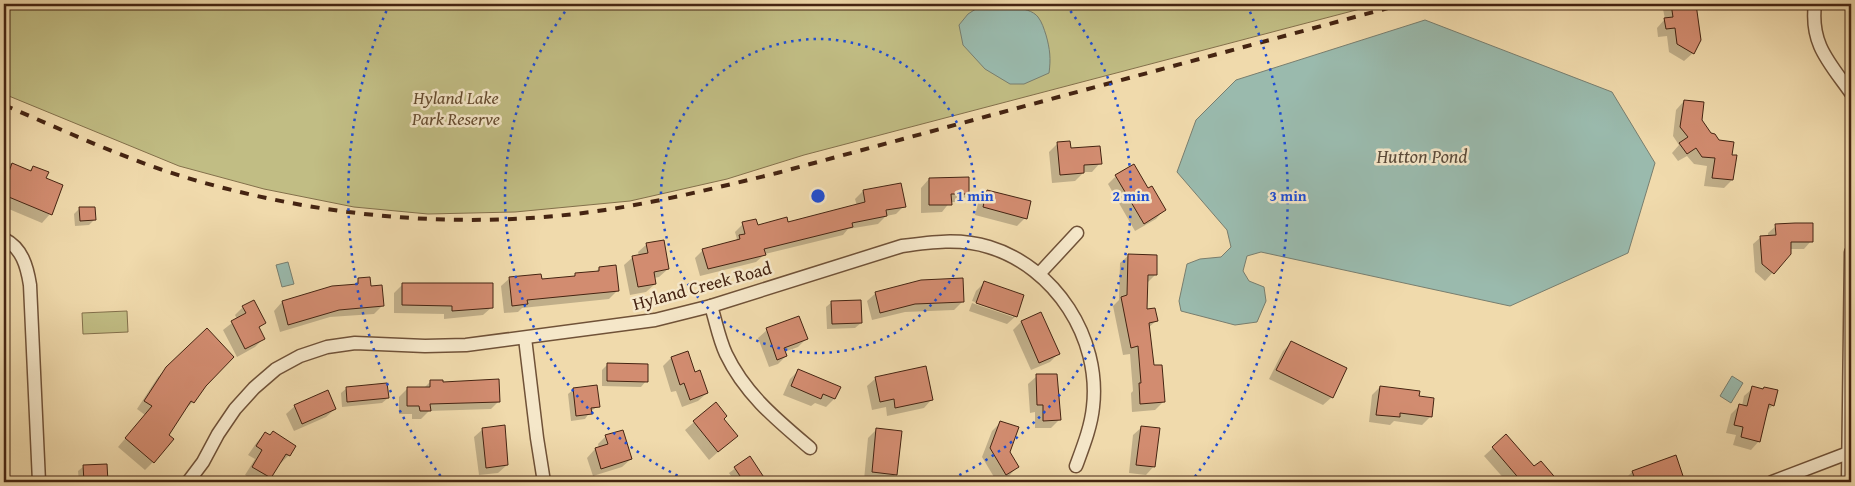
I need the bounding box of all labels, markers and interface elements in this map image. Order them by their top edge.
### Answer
park label: Hyland Lake Park Reserve [411,84,500,132]
water label: Hutton Pond [1375,142,1468,170]
text: 1 min [956,185,994,206]
text: 2 min [1112,185,1150,206]
text: 3 min [1269,185,1307,206]
centre of rings [809,187,827,205]
street label: Hyland Creek Road [629,254,775,317]

